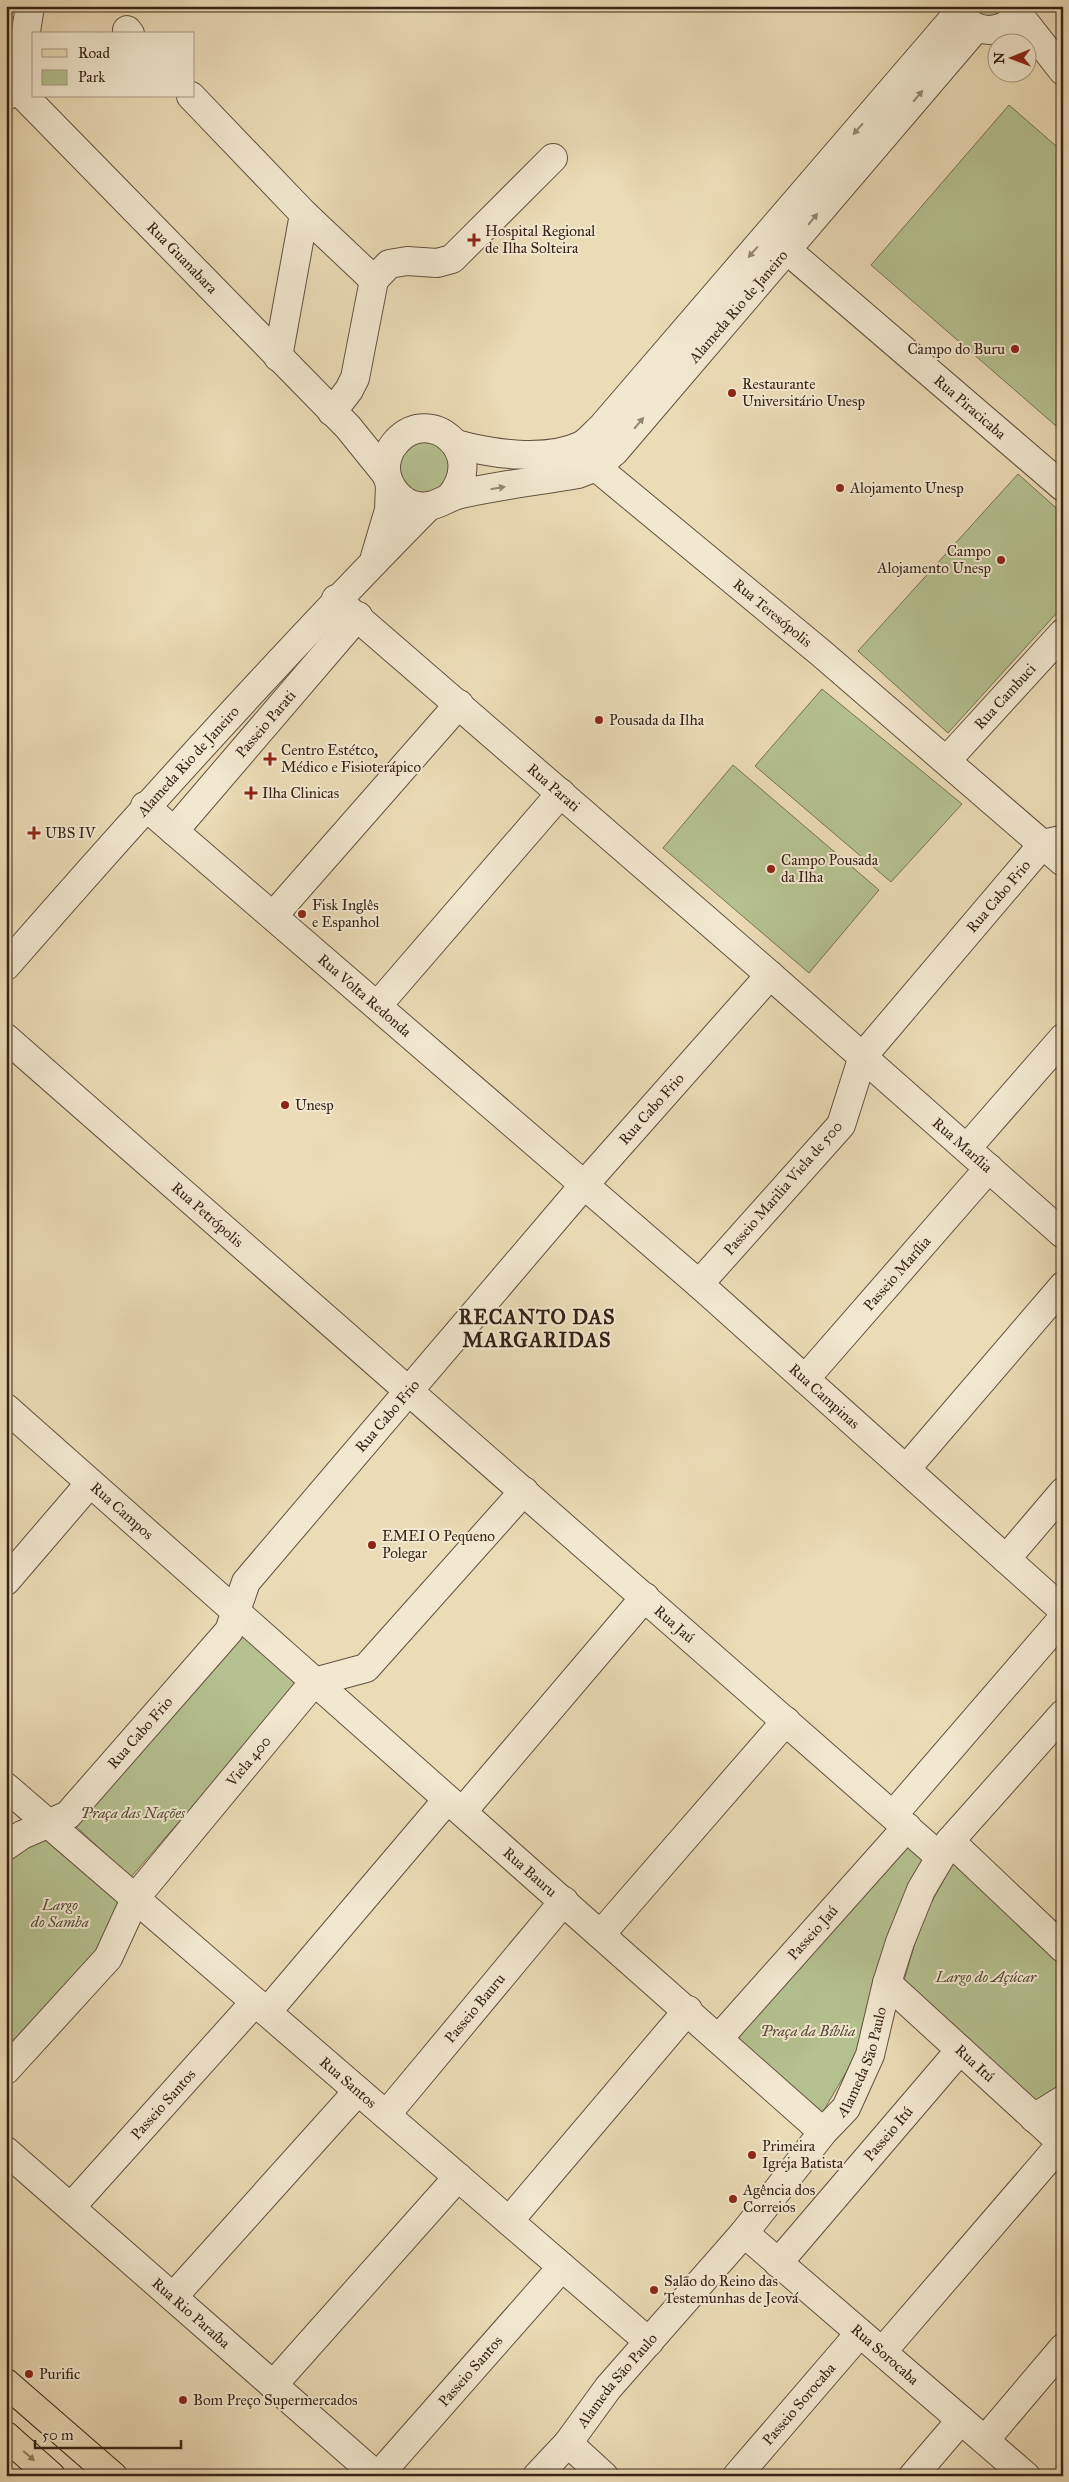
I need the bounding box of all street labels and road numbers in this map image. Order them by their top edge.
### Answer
street label: Rua Guanabara [143,218,222,298]
street label: Alameda Rio de Janeiro [685,246,792,367]
street label: Rua Piracicaba [930,371,1010,443]
street label: Rua Teresópolis [729,575,816,651]
street label: Rua Cambuci [970,660,1040,733]
street label: Passeio Parati [232,687,299,761]
street label: Alameda Rio de Janeiro [133,702,243,821]
street label: Rua Parati [524,760,584,815]
street label: Rua Cabo Frio [963,856,1035,936]
street label: Rua Volta Redonda [314,950,416,1041]
street label: Rua Cabo Frio [615,1069,688,1148]
street label: Rua Marília [929,1114,997,1177]
street label: Passeio Marilia Viela de 500 [720,1117,846,1259]
street label: Rua Petrópolis [168,1178,247,1251]
street label: Passeio Marília [860,1232,935,1314]
street label: Rua Campinas [785,1360,863,1433]
street label: Rua Cabo Frio [351,1376,423,1456]
street label: Rua Campos [87,1478,157,1543]
street label: Rua Jaú [650,1602,698,1647]
street label: Rua Cabo Frio [104,1693,177,1772]
street label: Viela 400 [222,1732,275,1791]
street label: Rua Bauru [499,1844,561,1901]
street label: Passeio Jaú [784,1902,842,1964]
street label: Passeio Bauru [441,1970,509,2046]
street label: Alameda São Paulo [832,2005,890,2122]
street label: Rua Itú [951,2041,998,2086]
street label: Rua Santos [316,2053,380,2112]
street label: Passeio Santos [127,2065,199,2143]
street label: Passeio Itú [860,2103,917,2165]
street label: Rua Rio Paraíba [148,2274,234,2353]
street label: Rua Sorocaba [847,2320,923,2389]
street label: Alameda São Paulo [573,2329,661,2432]
street label: Passeio Santos [435,2332,506,2410]
street label: Passeio Sorocaba [759,2359,840,2449]

